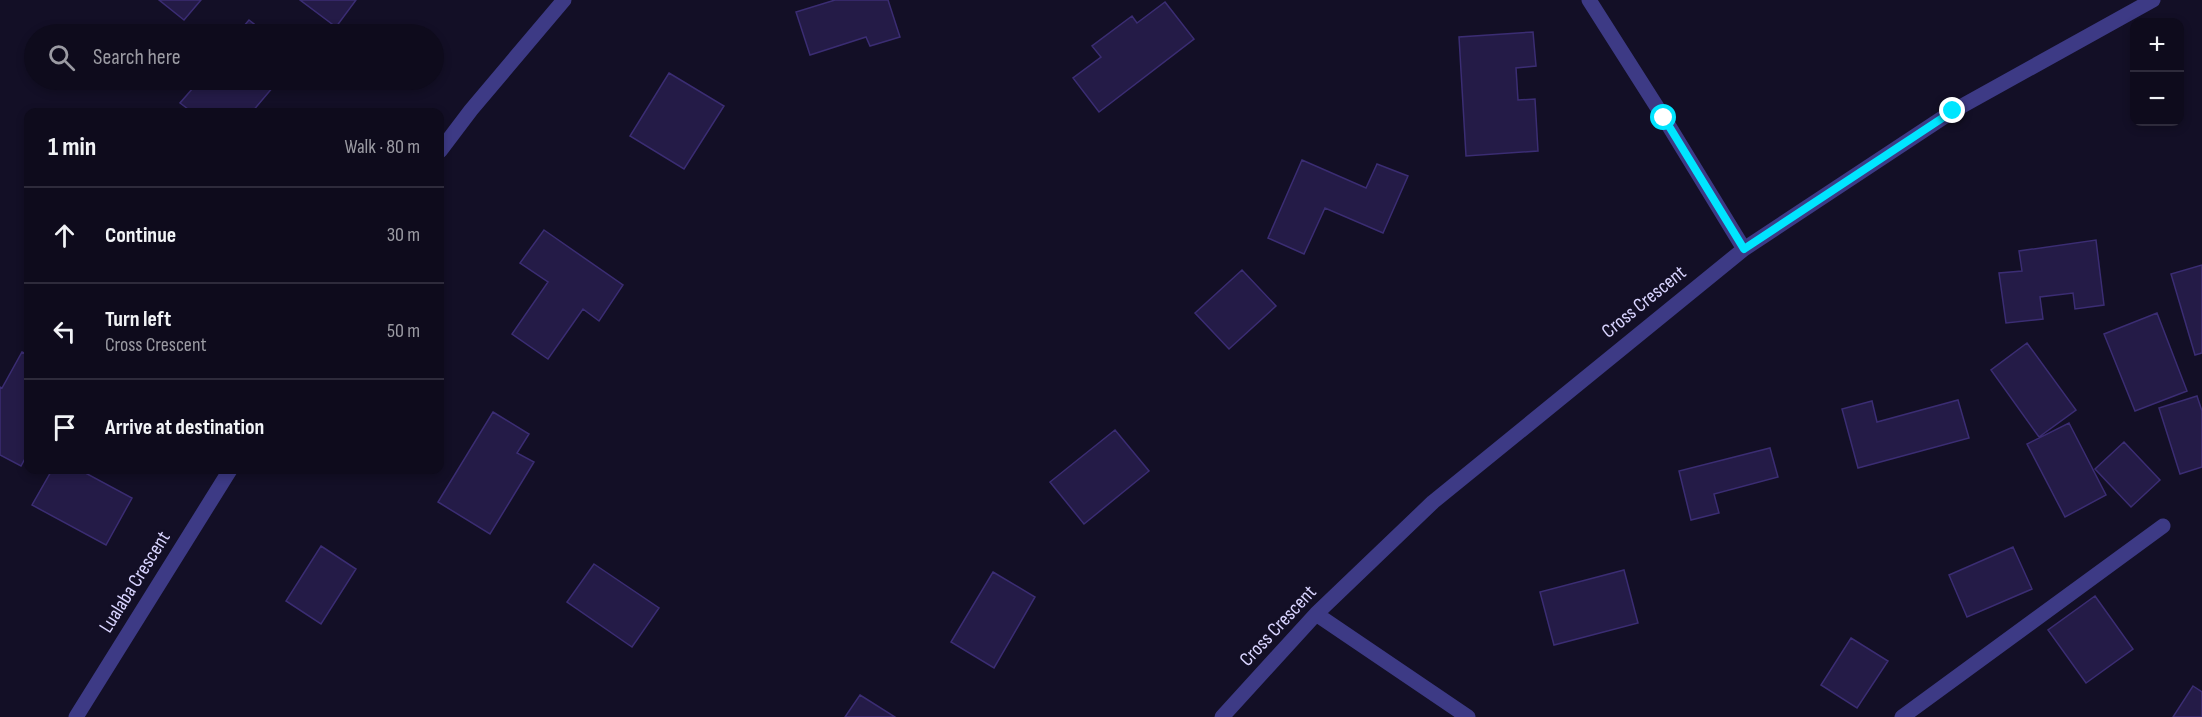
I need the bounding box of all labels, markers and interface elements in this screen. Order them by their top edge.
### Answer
map controls [2130,18,2184,126]
button: + [2130,18,2184,72]
search box [24,24,444,90]
icon: search [45,41,78,74]
text: Search here [93,44,180,71]
button: − [2130,72,2184,126]
route end [1939,97,1965,123]
route start [1650,104,1676,130]
text: 1 min [48,132,96,163]
text: Walk · 80 m [344,135,420,159]
icon: ahead [48,219,81,252]
text: Continue [105,222,176,249]
text: 30 m [387,223,420,247]
street label: Cross Crescent [1597,261,1691,343]
text: Turn left [105,306,171,333]
icon: left [48,315,81,348]
text: 50 m [387,319,420,343]
text: Cross Crescent [105,333,207,357]
icon: arrive [48,411,81,444]
text: Arrive at destination [105,414,264,441]
street label: Lualaba Crescent [94,527,176,637]
street label: Cross Crescent [1235,581,1321,671]

